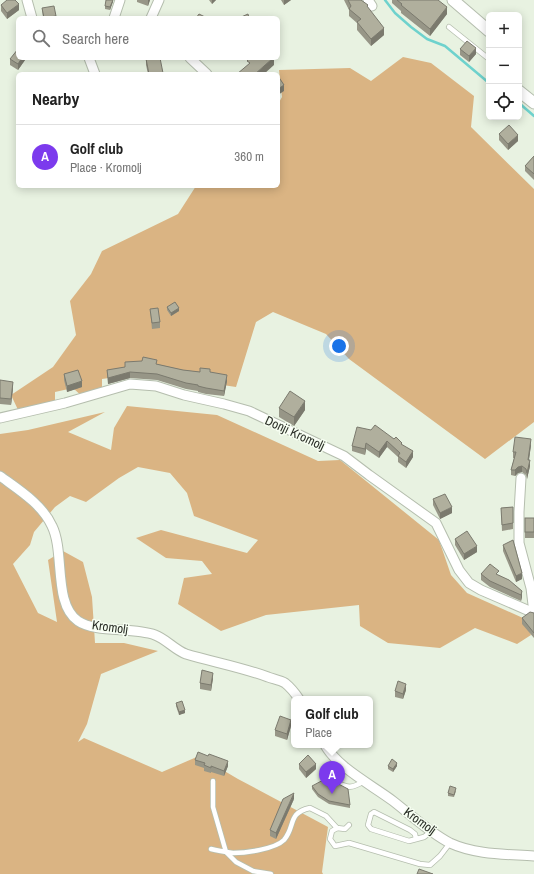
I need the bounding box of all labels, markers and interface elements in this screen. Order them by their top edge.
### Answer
map controls [486,12,522,120]
button: + [486,12,522,48]
search box [16,16,280,60]
icon: search [30,27,52,49]
text: Search here [62,28,129,49]
button: − [486,48,522,84]
button: locate [486,84,522,120]
text: Nearby [32,87,79,110]
text: Golf club [70,138,123,159]
text: A [41,148,49,165]
text: 360 m [234,148,264,165]
text: Place · Kromolj [70,159,142,176]
your location [329,336,349,356]
street label: Donji Kromolj [262,412,328,454]
street label: Kromolj [91,616,129,638]
popup [291,696,373,748]
text: Golf club [305,703,359,724]
text: Place [305,724,332,741]
pin: A [319,761,345,794]
street label: Kromolj [400,804,440,838]

